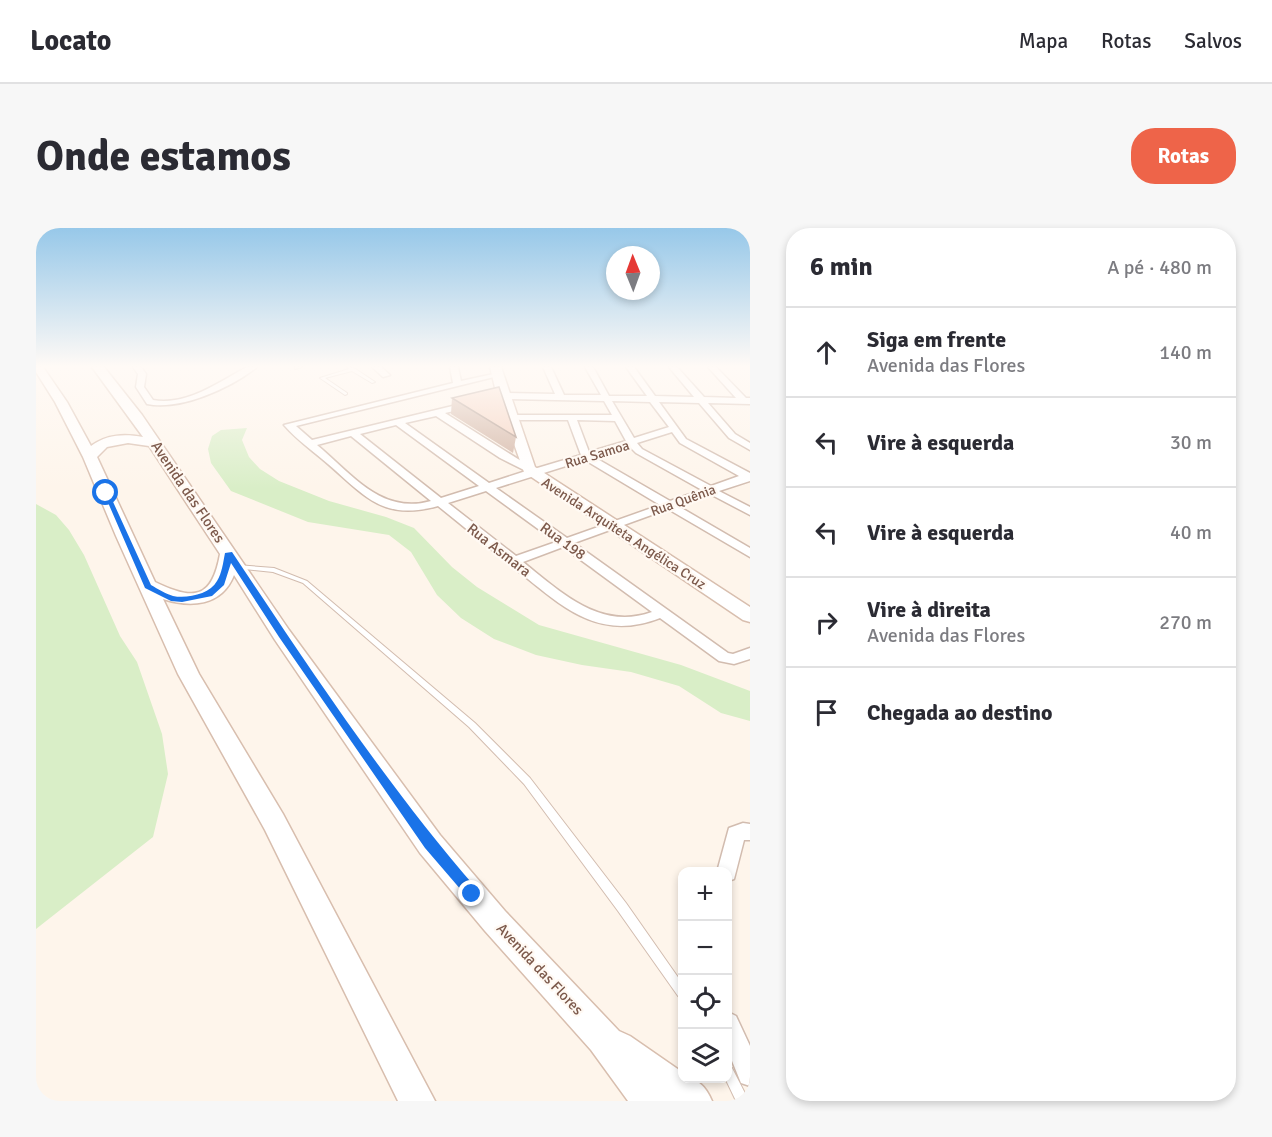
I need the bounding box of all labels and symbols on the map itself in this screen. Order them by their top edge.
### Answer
north arrow [606,246,660,300]
street label: Rua Samoa [563,437,631,472]
street label: Avenida das Flores [147,438,229,547]
street label: Avenida Arquiteta Angélica Cruz [538,474,709,593]
route start [92,479,118,505]
street label: Rua Quênia [648,481,718,520]
street label: Rua 198 [537,518,589,564]
street label: Rua Asmara [463,519,535,581]
route end [458,880,484,906]
street label: Avenida das Flores [493,919,587,1019]

